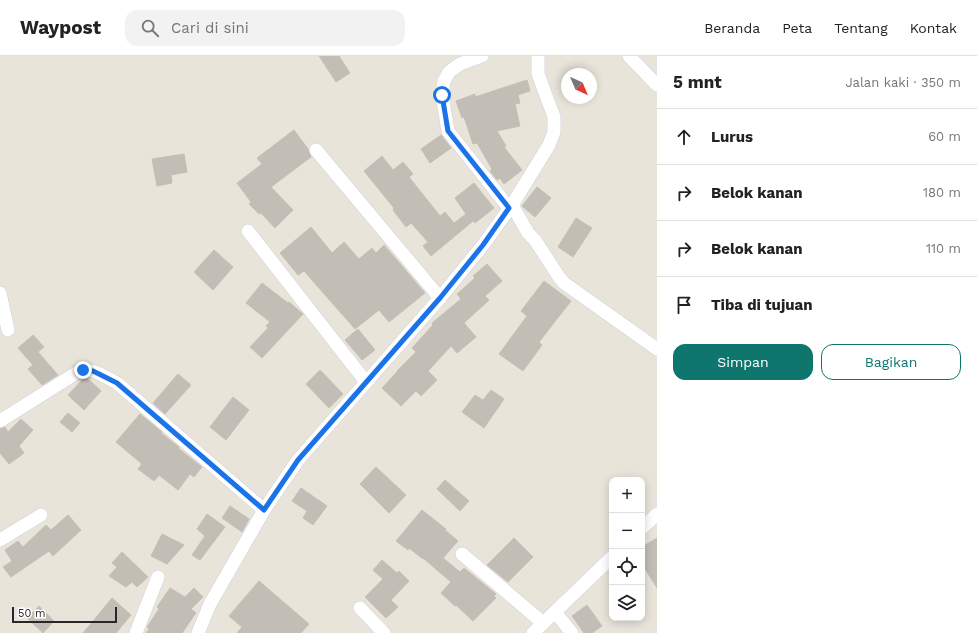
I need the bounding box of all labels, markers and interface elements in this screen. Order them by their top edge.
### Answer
search box [125,10,405,46]
text: Waypost [20,16,101,39]
icon: search [139,17,161,39]
text: Cari di sini [171,19,249,37]
text: Beranda [704,20,760,36]
text: Peta [782,20,812,36]
text: Tentang [834,20,888,36]
text: Kontak [910,20,957,36]
north arrow [561,68,597,104]
text: 5 mnt [673,72,722,92]
text: Jalan kaki · 350 m [845,75,961,90]
route start [433,86,451,104]
icon: ahead [673,126,695,148]
text: Lurus [711,128,753,146]
text: 60 m [928,129,961,144]
icon: right [673,182,695,204]
text: Belok kanan [711,184,802,202]
text: 180 m [923,185,961,200]
icon: right [673,238,695,260]
text: Belok kanan [711,240,802,258]
text: 110 m [926,241,961,256]
icon: arrive [673,294,695,316]
text: Tiba di tujuan [711,296,813,314]
button: Simpan [673,344,813,380]
button: Bagikan [821,344,961,380]
route end [74,361,92,379]
map controls [609,477,645,621]
button: + [609,477,645,513]
button: − [609,513,645,549]
button: locate [609,549,645,585]
button: layers [609,585,645,621]
scale bar [12,605,117,624]
text: 50 m [18,607,45,620]

